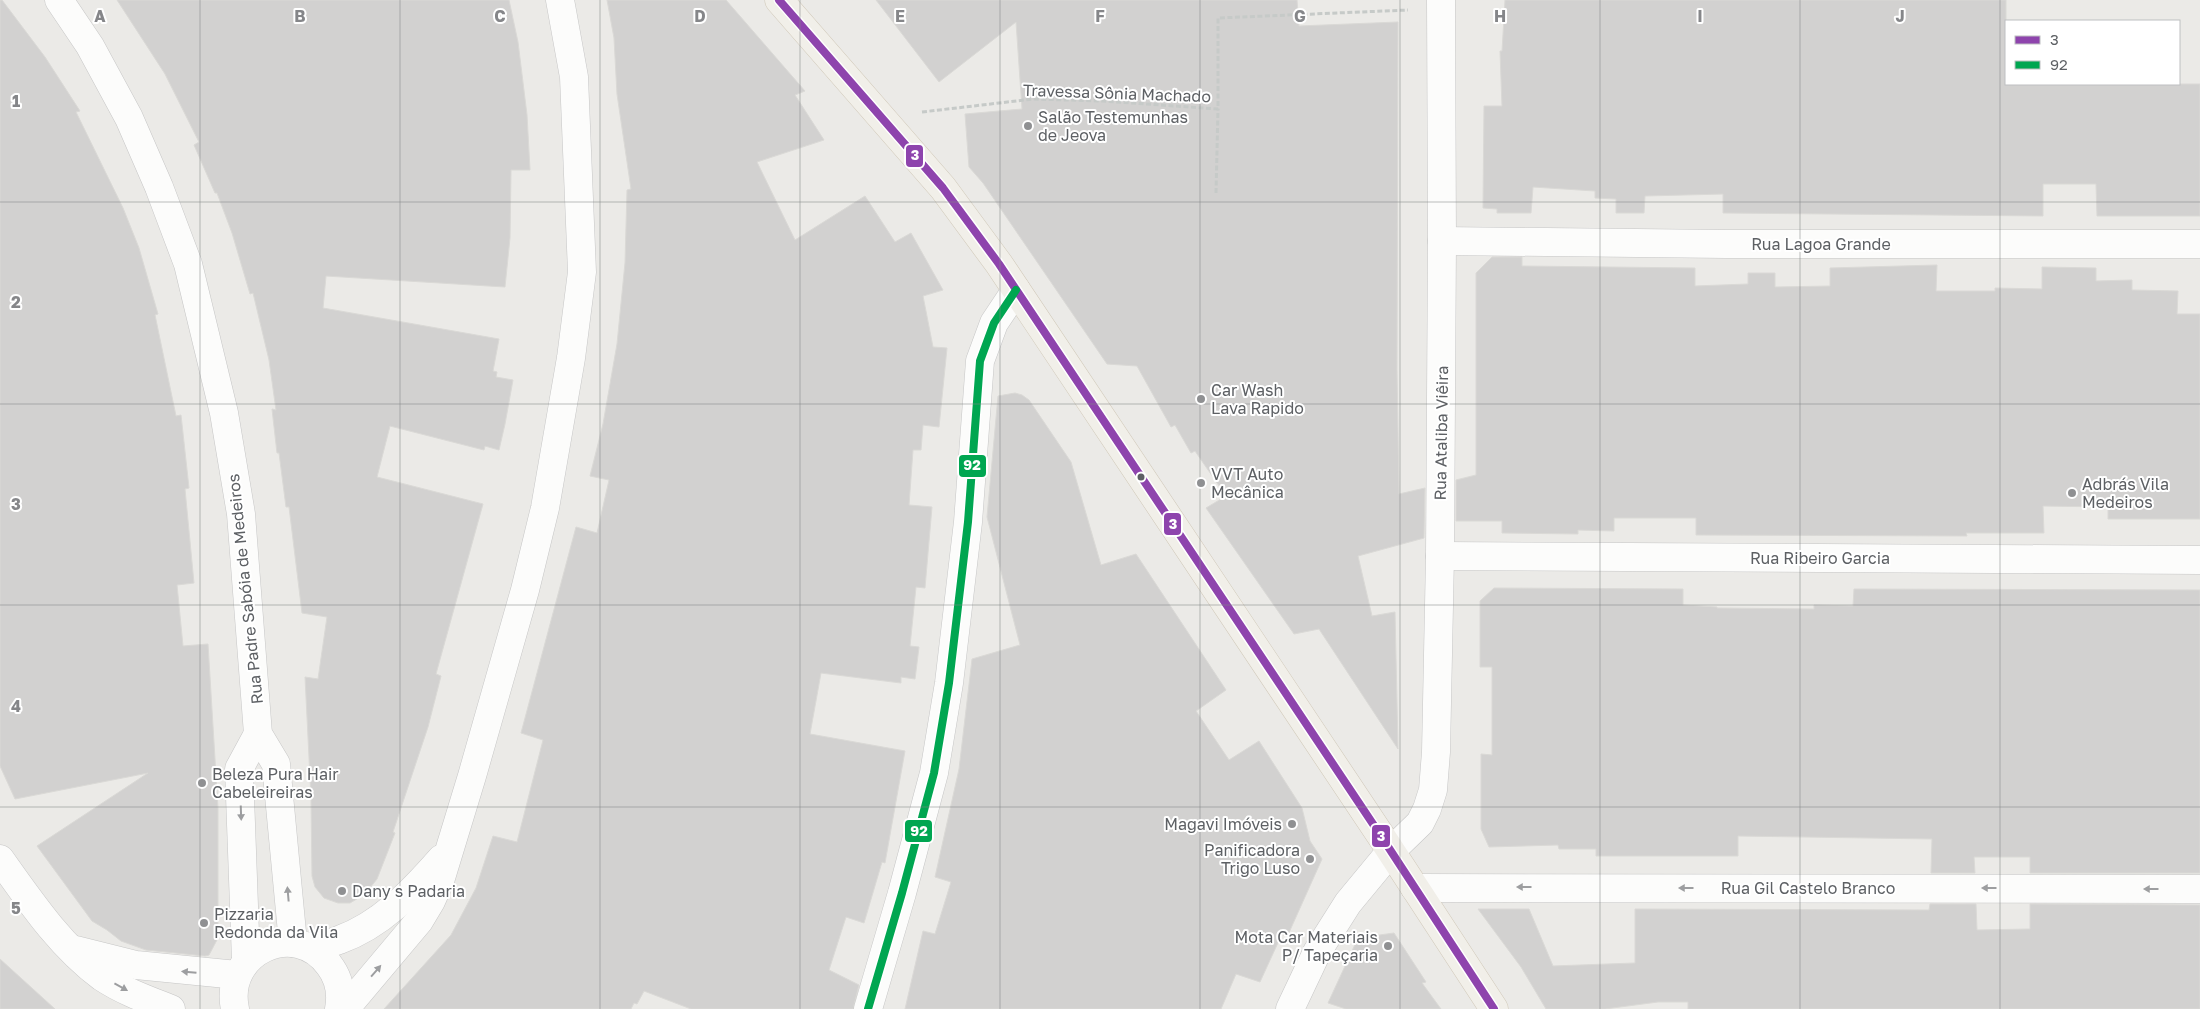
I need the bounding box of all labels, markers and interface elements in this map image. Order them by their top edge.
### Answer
text: A [94,6,106,26]
text: B [294,6,306,26]
text: C [494,6,506,26]
text: D [694,6,706,26]
text: E [895,6,905,26]
text: F [1095,6,1105,26]
text: G [1294,6,1306,26]
text: H [1494,6,1506,26]
text: I [1697,6,1703,26]
text: J [1895,6,1905,26]
legend [2005,20,2180,85]
text: 3 [2050,30,2059,48]
text: 92 [2050,55,2068,73]
street label: Travessa Sônia Machado [1023,80,1211,106]
text: 1 [12,91,20,111]
place label: Salão Testemunhas de Jeova [1038,107,1188,145]
marker: Salão Testemunhas de Jeova [1022,120,1034,132]
line badge: 3 [905,144,924,168]
text: 3 [911,146,919,163]
street label: Rua Lagoa Grande [1751,234,1891,254]
text: 2 [11,292,21,312]
street label: Rua Ataliba Viêira [1430,365,1452,501]
place label: Car Wash Lava Rapido [1211,380,1304,418]
marker: Car Wash Lava Rapido [1195,393,1207,405]
line badge: 92 [958,454,987,478]
text: 92 [963,456,981,473]
place label: VVT Auto Mecânica [1211,464,1284,502]
unlabelled marker [1136,472,1146,482]
street label: Rua Padre Sabóia de Medeiros [223,473,267,705]
place label: Adbrás Vila Medeiros [2082,474,2169,512]
marker: VVT Auto Mecânica [1195,477,1207,489]
marker: Adbrás Vila Medeiros [2066,487,2078,499]
text: 3 [11,494,21,514]
line badge: 3 [1163,512,1182,536]
text: 3 [1169,515,1177,532]
street label: Rua Ribeiro Garcia [1750,548,1890,568]
text: 4 [11,696,21,716]
place label: Beleza Pura Hair Cabeleireiras [212,764,338,802]
marker: Beleza Pura Hair Cabeleireiras [196,777,208,789]
one-way arrow [237,806,245,822]
place label: Magavi Imóveis [1164,814,1282,834]
marker: Magavi Imóveis [1286,818,1298,830]
line badge: 92 [904,819,933,843]
text: 92 [910,822,928,839]
line badge: 3 [1371,824,1391,848]
text: 3 [1377,827,1385,844]
place label: Panificadora Trigo Luso [1204,840,1300,878]
marker: Panificadora Trigo Luso [1304,853,1316,865]
street label: Rua Gil Castelo Branco [1721,878,1895,898]
place label: Dany s Padaria [352,881,465,901]
one-way arrow [1516,883,1532,891]
one-way arrow [1678,884,1694,892]
one-way arrow [1981,884,1997,892]
marker: Dany s Padaria [336,885,348,897]
one-way arrow [2143,885,2159,893]
one-way arrow [284,886,292,902]
text: 5 [11,898,21,918]
place label: Pizzaria Redonda da Vila [214,904,338,942]
marker: Pizzaria Redonda da Vila [198,917,210,929]
place label: Mota Car Materiais P/ Tapeçaria [1234,927,1378,965]
marker: Mota Car Materiais P/ Tapeçaria [1382,940,1394,952]
one-way arrow [370,966,382,978]
one-way arrow [180,967,196,975]
one-way arrow [113,983,128,991]

